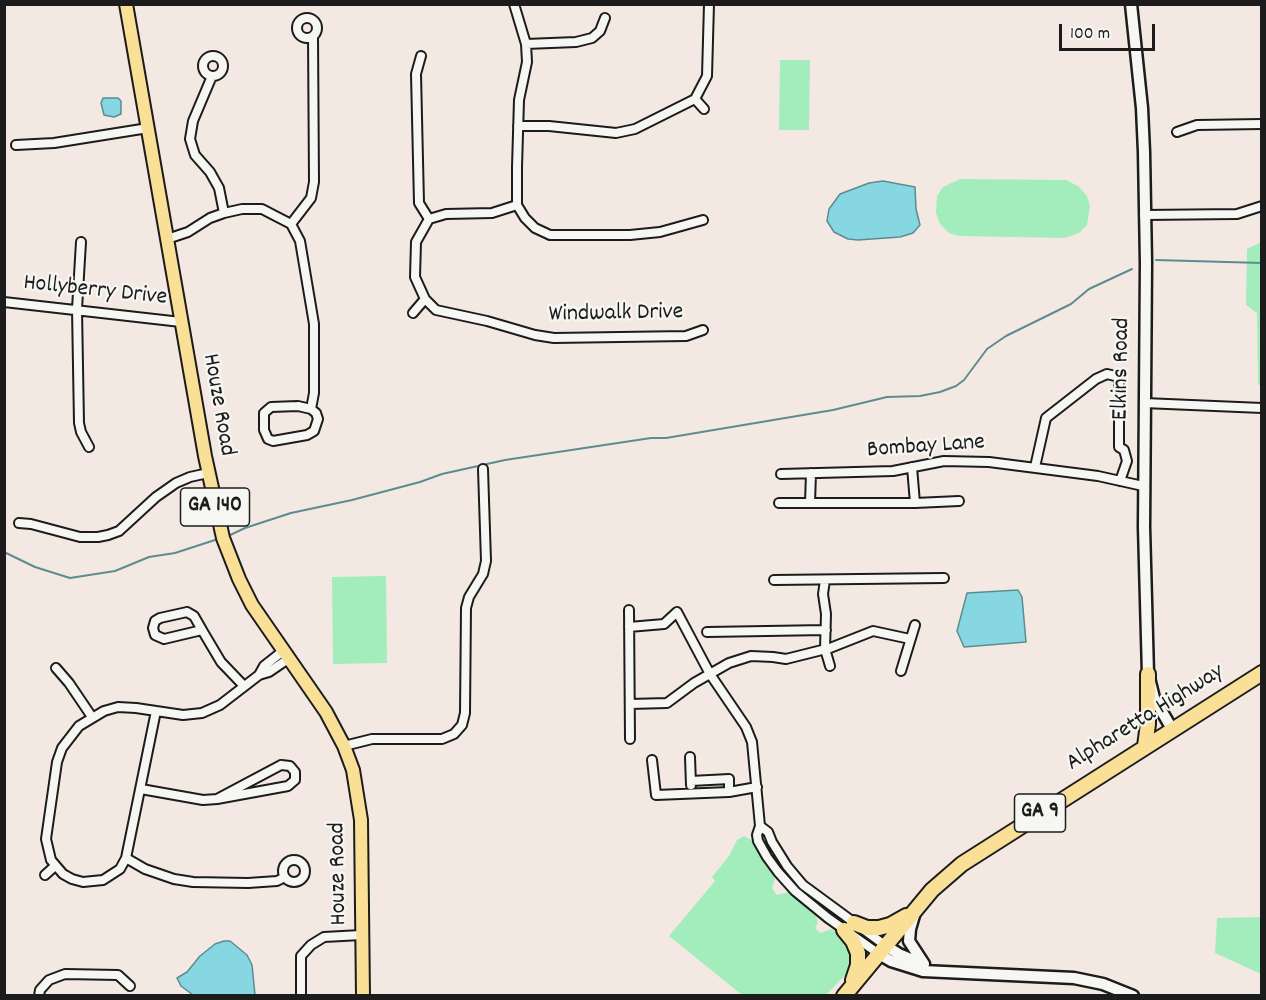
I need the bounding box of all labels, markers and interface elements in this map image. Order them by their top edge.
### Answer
scale bar [1062,12,1158,50]
text: 100 m [1070,22,1110,47]
street label: Hollyberry Drive [22,270,168,314]
street label: Windwalk Drive [548,299,684,331]
street label: Elkins Road [1108,318,1138,420]
street label: Houze Road [194,352,240,458]
street label: Bombay Lane [866,430,986,466]
road number: GA 140 [180,488,250,526]
street label: Alpharetta Highway [1062,659,1230,779]
road number: GA 9 [1014,794,1066,832]
street label: Houze Road [325,822,355,926]

